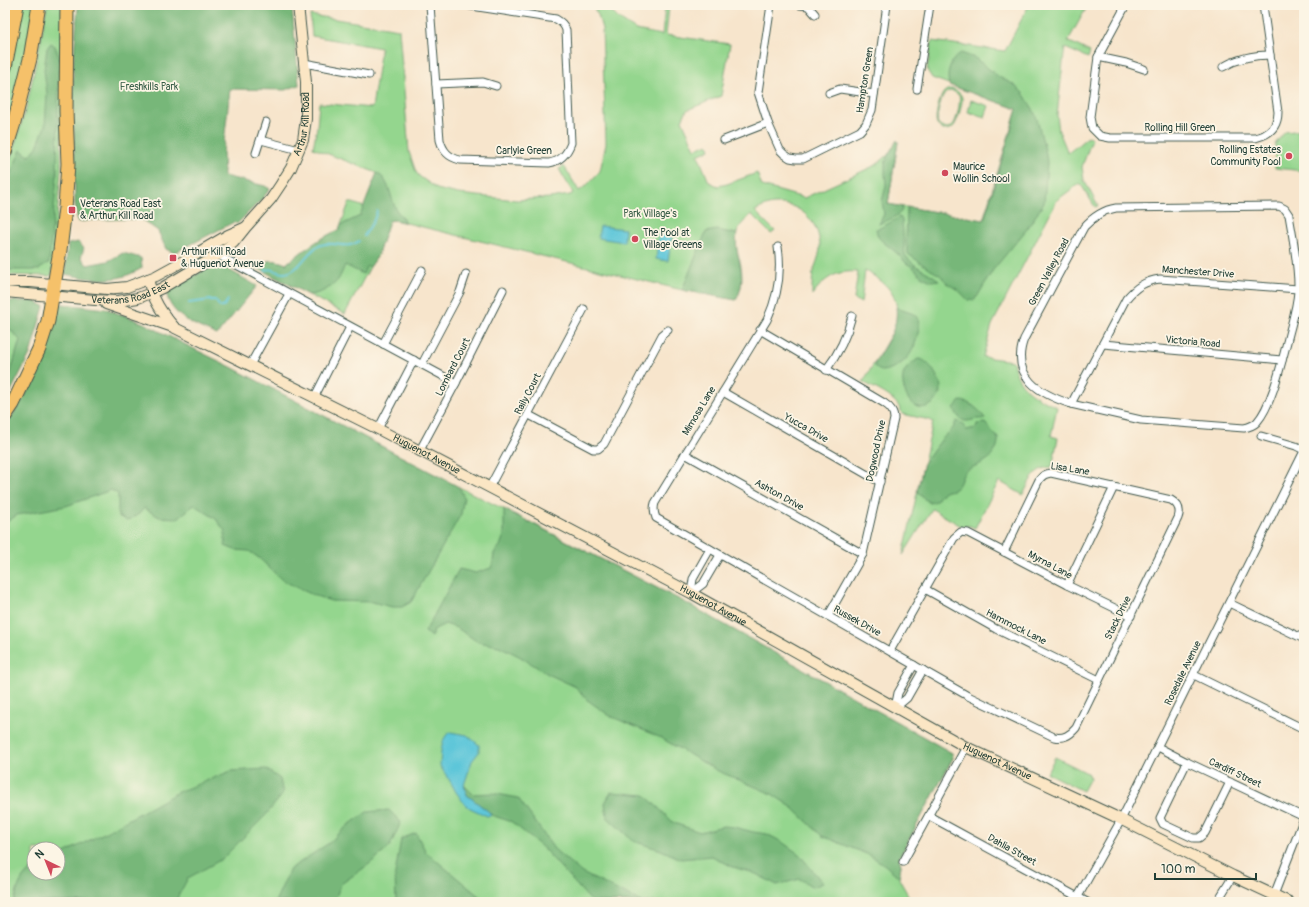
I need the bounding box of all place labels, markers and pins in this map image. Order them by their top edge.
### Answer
place label: Rolling Estates Community Pool [1210,144,1282,168]
marker: Rolling Estates Community Pool [1284,151,1294,161]
place label: Maurice Wollin School [953,161,1010,185]
marker: Maurice Wollin School [940,168,950,178]
place label: Veterans Road East & Arthur Kill Road [80,198,162,222]
marker: Veterans Road East & Arthur Kill Road [67,205,77,215]
place label: The Pool at Village Greens [643,227,702,251]
marker: The Pool at Village Greens [630,234,640,244]
place label: Arthur Kill Road & Huguenot Avenue [181,246,264,270]
marker: Arthur Kill Road & Huguenot Avenue [168,253,178,263]

